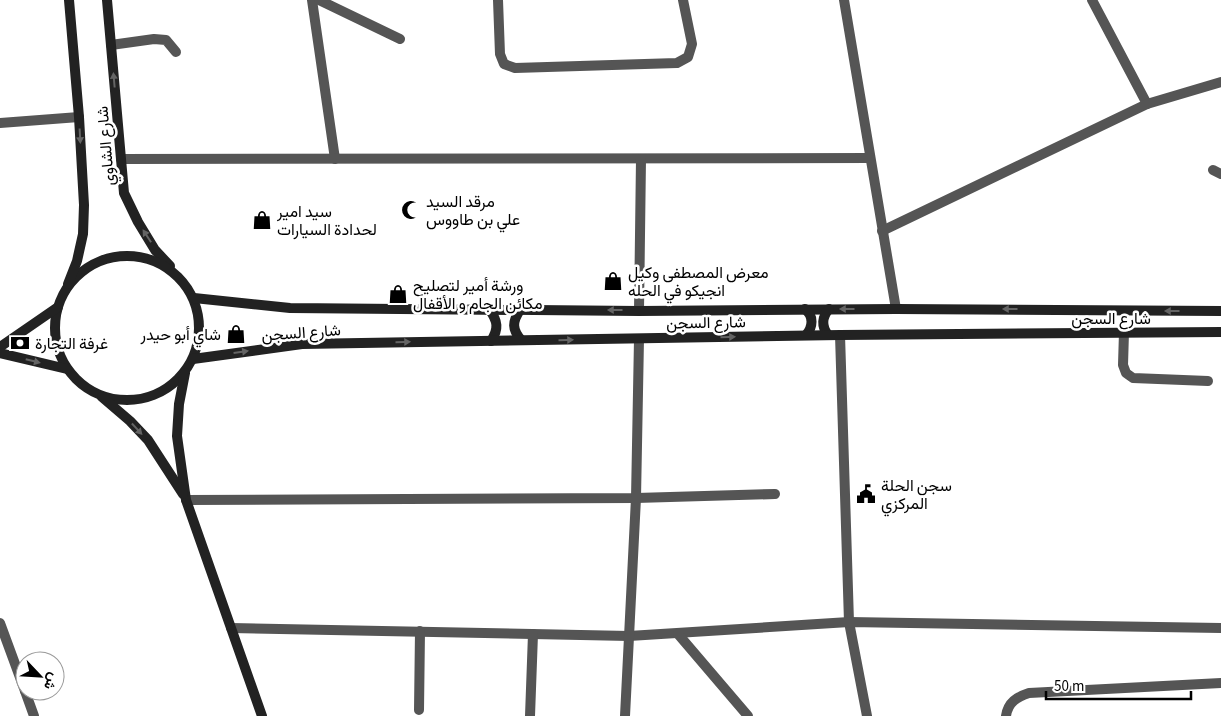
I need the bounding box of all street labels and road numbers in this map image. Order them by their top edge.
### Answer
street label: شارع الشاوي [92,105,122,187]
street label: شارع السجن [1071,308,1151,330]
street label: شارع السجن [666,311,746,335]
street label: شارع السجن [261,319,342,347]

